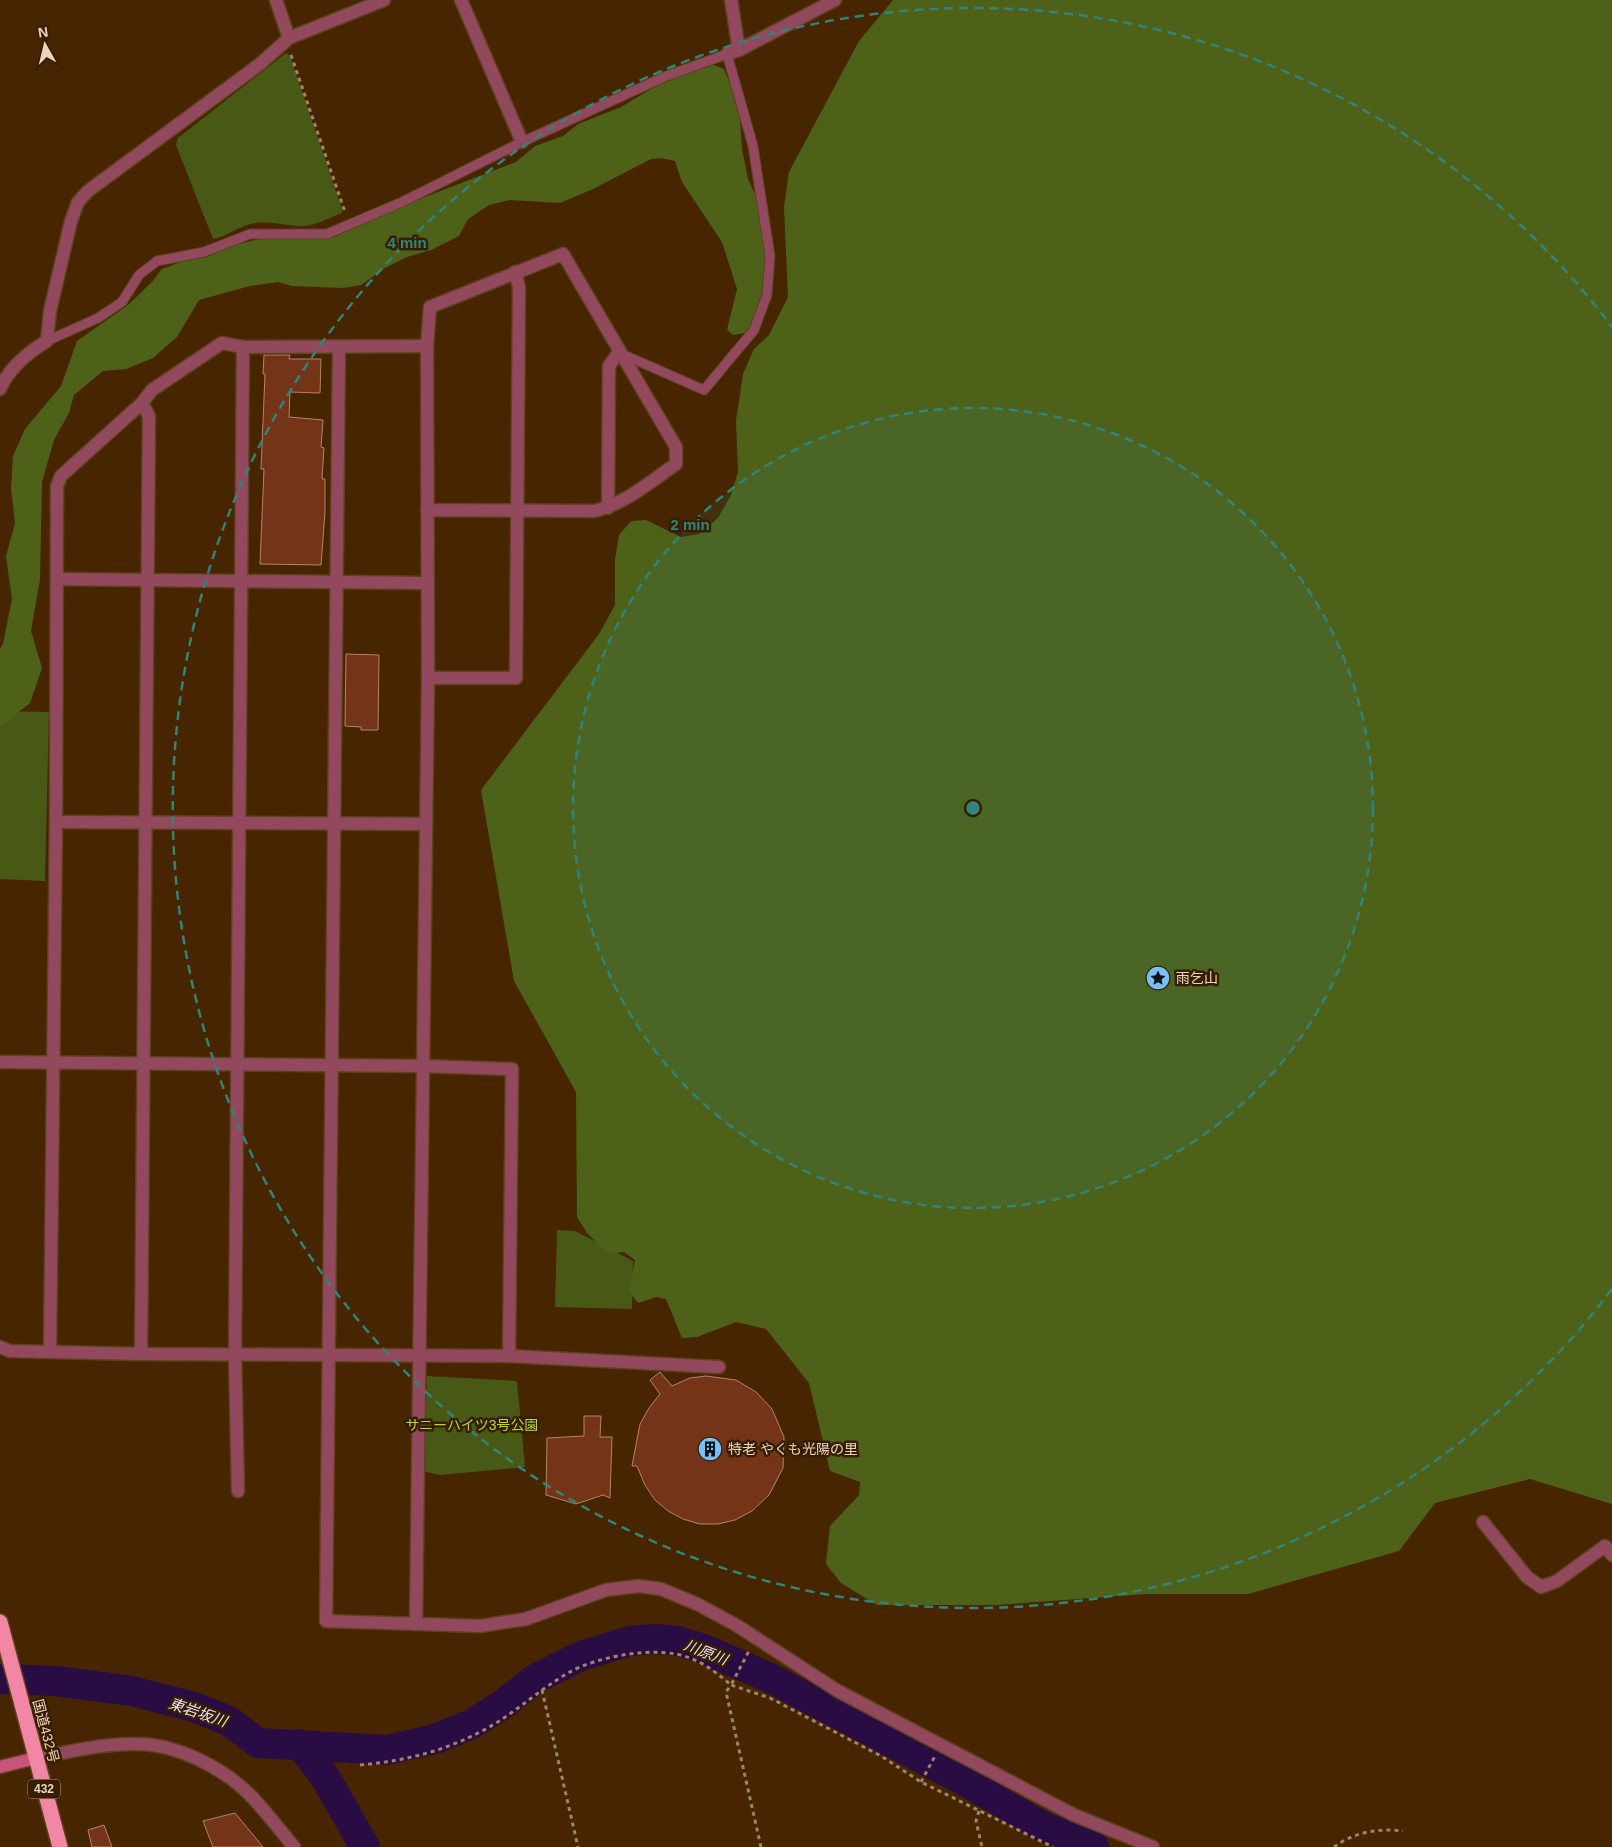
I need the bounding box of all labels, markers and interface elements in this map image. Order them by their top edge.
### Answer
north arrow [20,20,70,70]
text: N [37,23,49,41]
text: 4 min [387,234,427,251]
text: 2 min [670,516,710,533]
centre of rings [964,799,982,817]
place icon: 雨乞山 [1145,965,1171,991]
place label: 雨乞山 [1176,970,1218,986]
park label: サニーハイツ3号公園 [405,1417,539,1433]
building icon: 特老 やくも光陽の里 [697,1436,723,1462]
place label: 特老 やくも光陽の里 [728,1441,858,1457]
water label: 川原川 [682,1636,732,1669]
water label: 東岩坂川 [167,1694,231,1730]
street label: 国道432号 [30,1697,62,1765]
road number: 432 [28,1780,60,1798]

